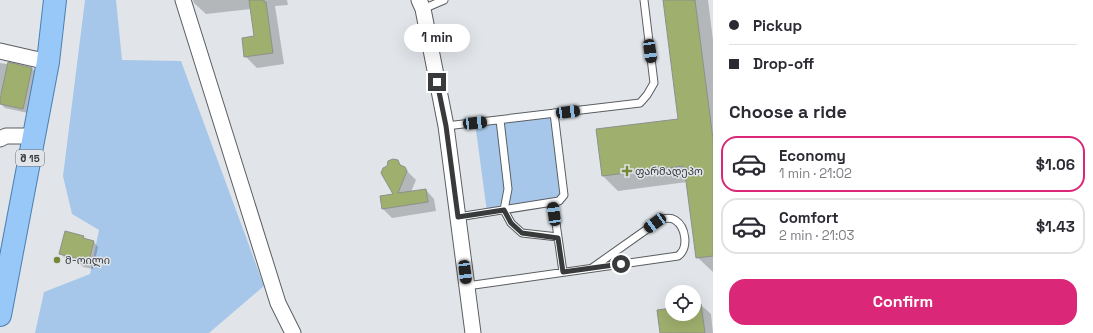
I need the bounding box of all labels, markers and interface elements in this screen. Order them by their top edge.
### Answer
text: Pickup [753,16,802,35]
callout: 1 min [404,24,470,52]
text: 1 min [421,29,453,46]
car [642,38,658,64]
text: Drop-off [753,54,814,73]
route end [428,73,446,91]
text: Choose a ride [729,100,847,123]
car [555,105,581,119]
car [462,116,488,130]
icon: car [731,146,767,182]
text: Economy [779,146,846,165]
road number: შ 15 [16,150,44,166]
text: $1.06 [1036,155,1075,174]
place label: ფარმადეპო [635,164,703,178]
text: 1 min · 21:02 [779,165,852,182]
marker: ფარმადეპო [622,166,632,176]
car [546,201,562,227]
icon: car [731,208,767,244]
text: Comfort [779,208,839,227]
car [642,211,668,235]
text: $1.43 [1036,217,1075,236]
text: 2 min · 21:03 [779,227,854,244]
place label: მ-ოილი [65,253,110,267]
marker: მ-ოილი [52,255,62,265]
route start [612,255,630,273]
car [458,259,472,285]
button: Confirm [729,279,1077,325]
map controls [665,285,701,321]
button: locate [665,285,701,321]

